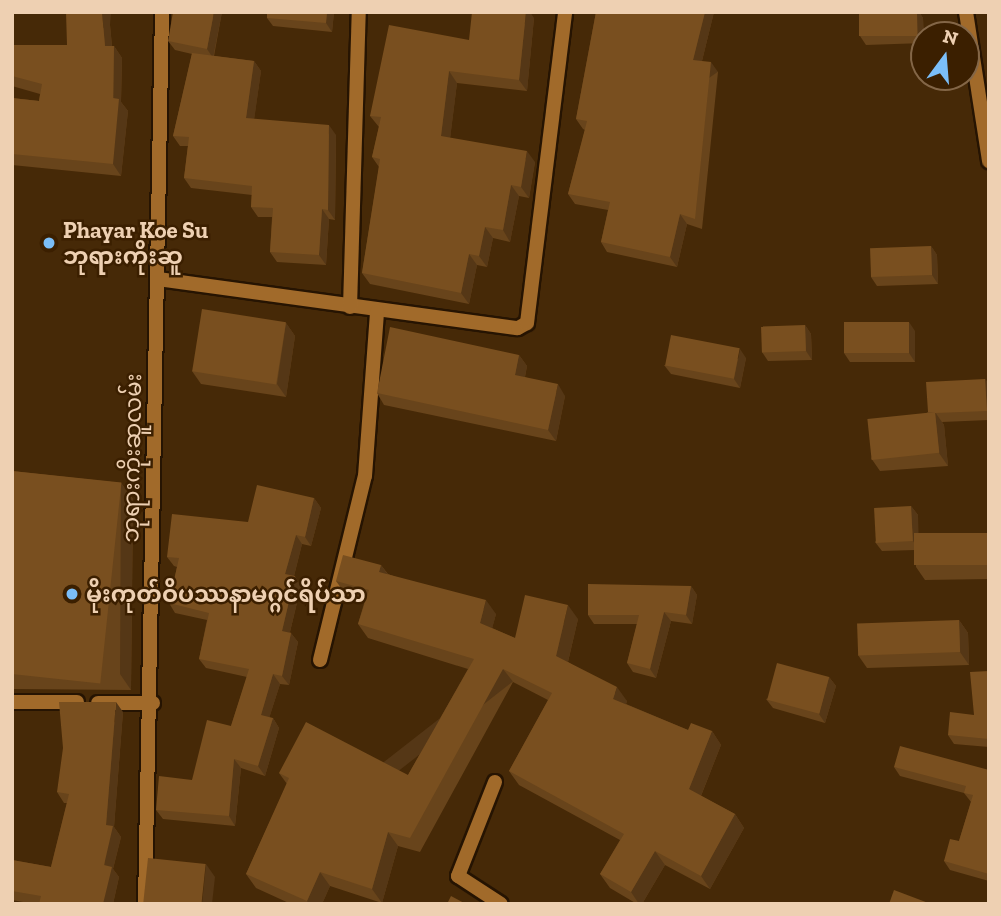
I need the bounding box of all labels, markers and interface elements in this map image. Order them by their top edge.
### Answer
north arrow [910,21,980,91]
text: N [940,24,960,50]
place label: Phayar Koe Su ဘုရားကိုးဆူ [63,216,209,270]
marker: Phayar Koe Su ဘုရားကိုးဆူ [41,235,57,251]
street label: ဘုရားကိုးဆူလမ်း [117,373,147,543]
place label: မိုးကုတ်ဝိပဿနာမဂ္ဂင်ရိပ်သာ [86,580,366,608]
marker: မိုးကုတ်ဝိပဿနာမဂ္ဂင်ရိပ်သာ [64,586,80,602]

